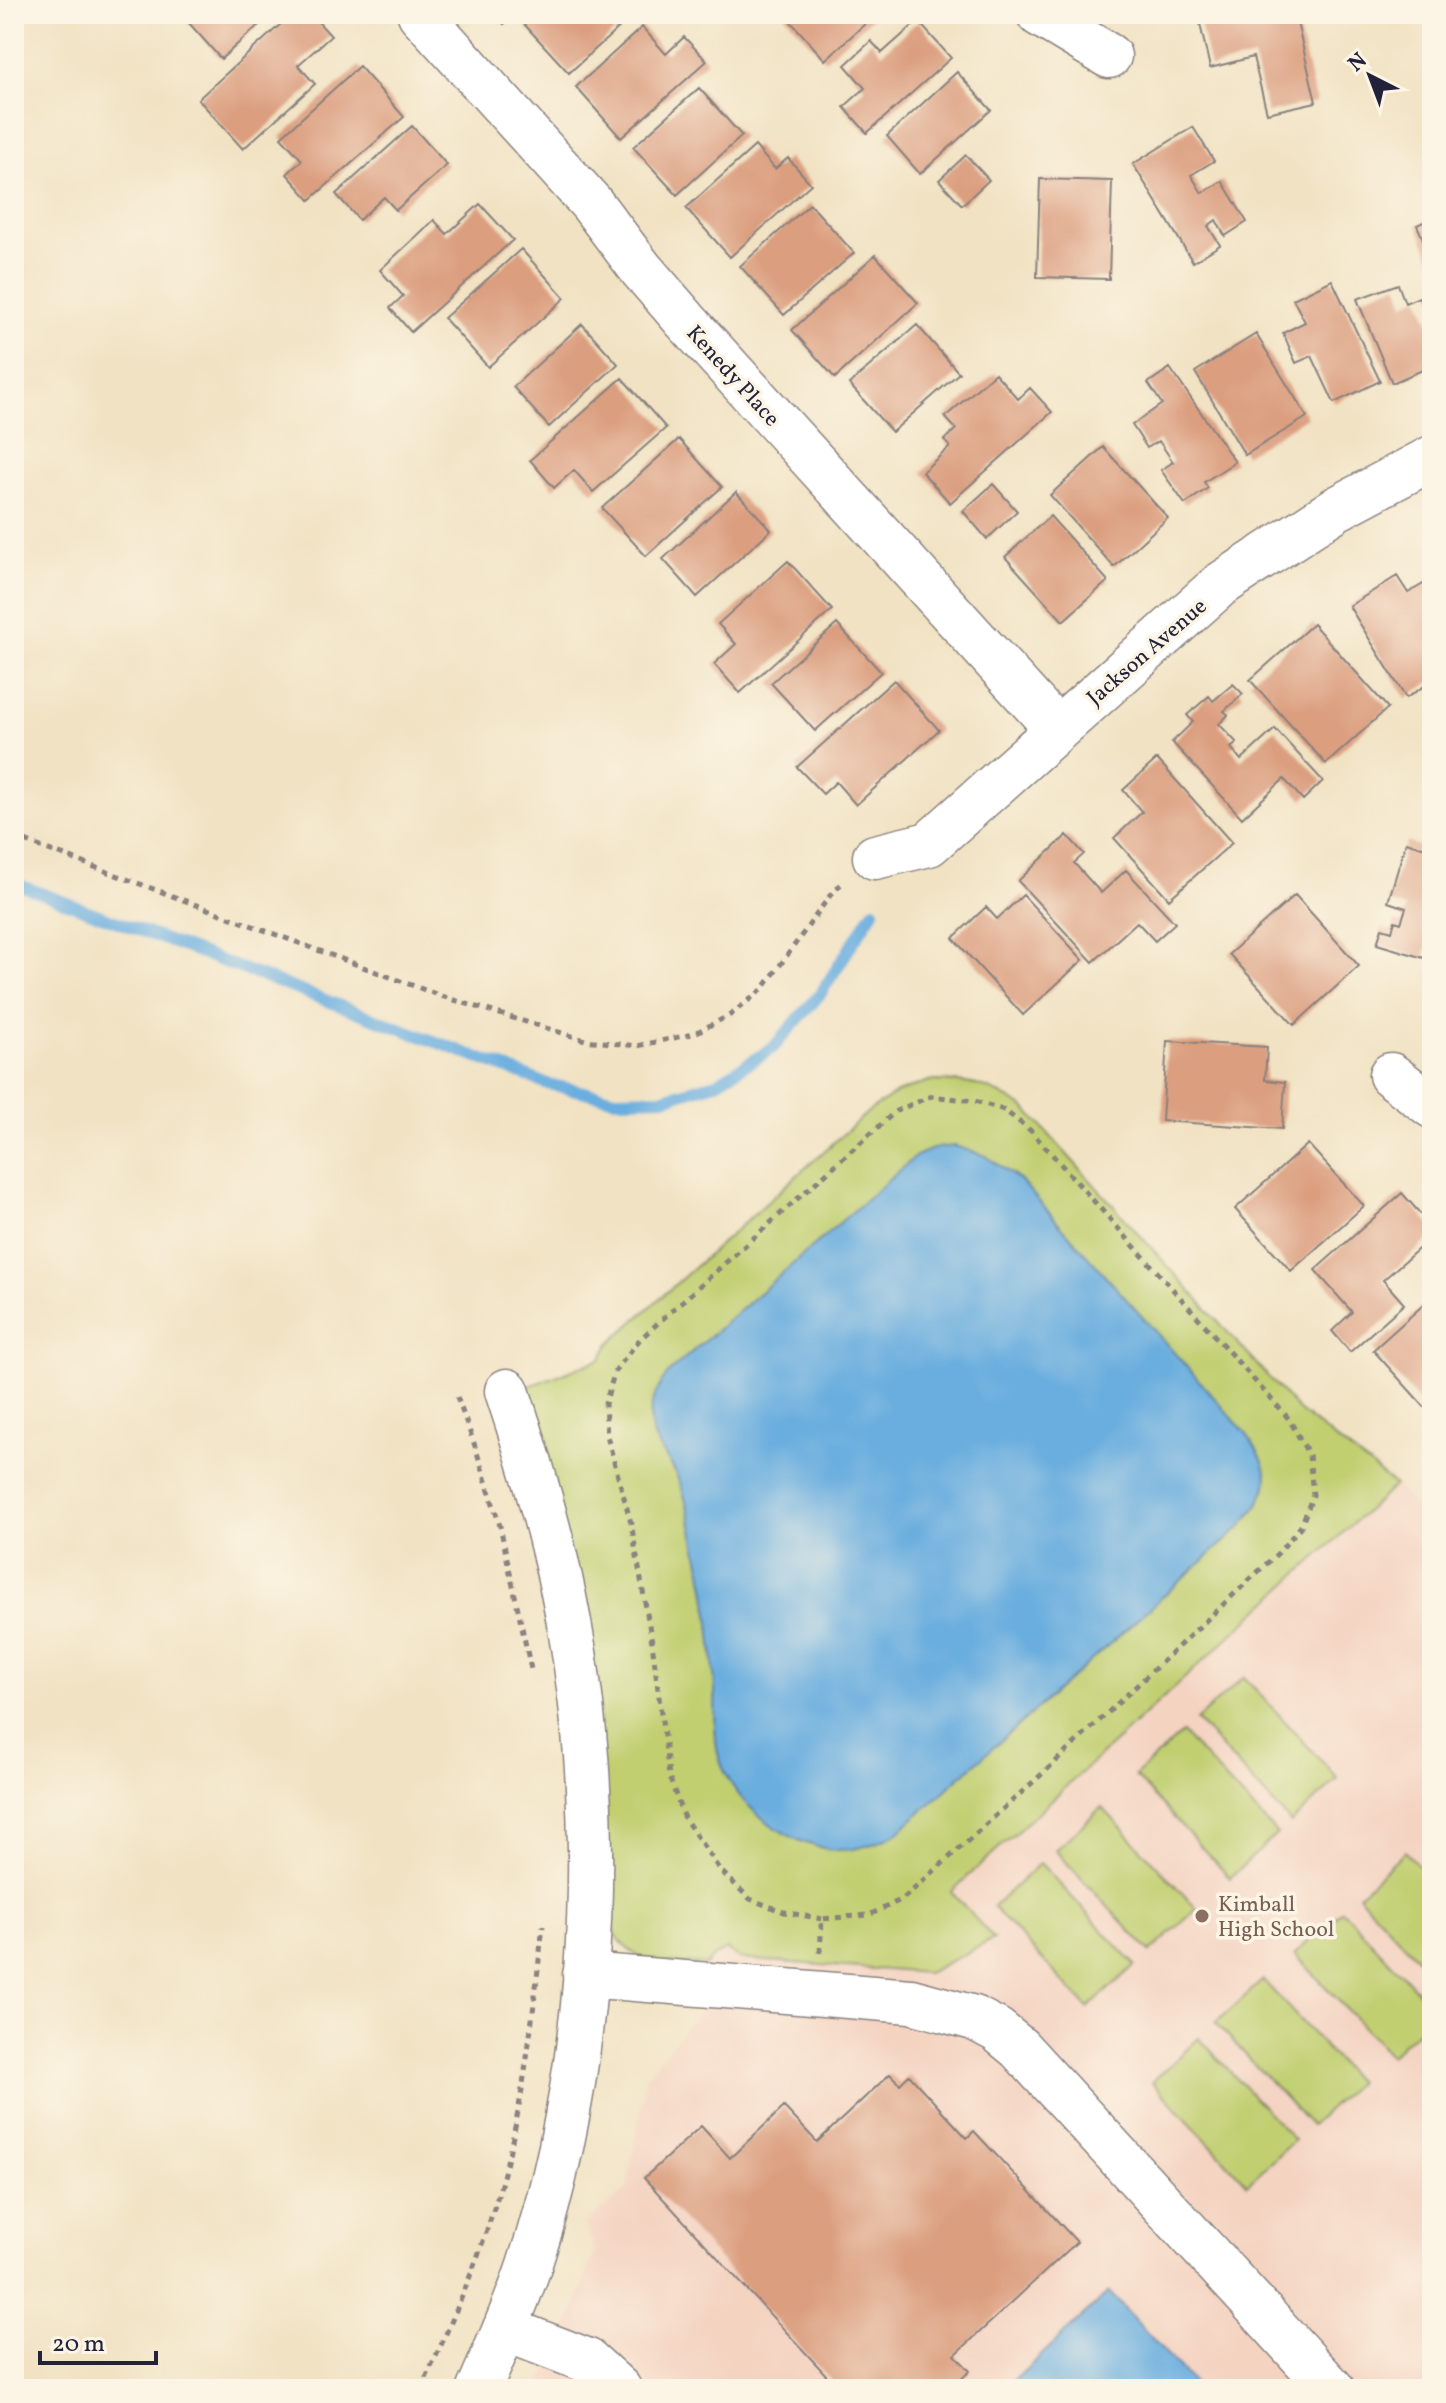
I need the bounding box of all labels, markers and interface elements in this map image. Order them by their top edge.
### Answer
north arrow [1330,36,1410,116]
text: N [1342,46,1375,80]
street label: Kenedy Place [678,319,786,434]
street label: Jackson Avenue [1081,592,1214,714]
place label: Kimball High School [1218,1890,1334,1946]
marker: Kimball High School [1193,1907,1211,1925]
scale bar [40,2315,156,2365]
text: 20 m [52,2328,105,2362]

